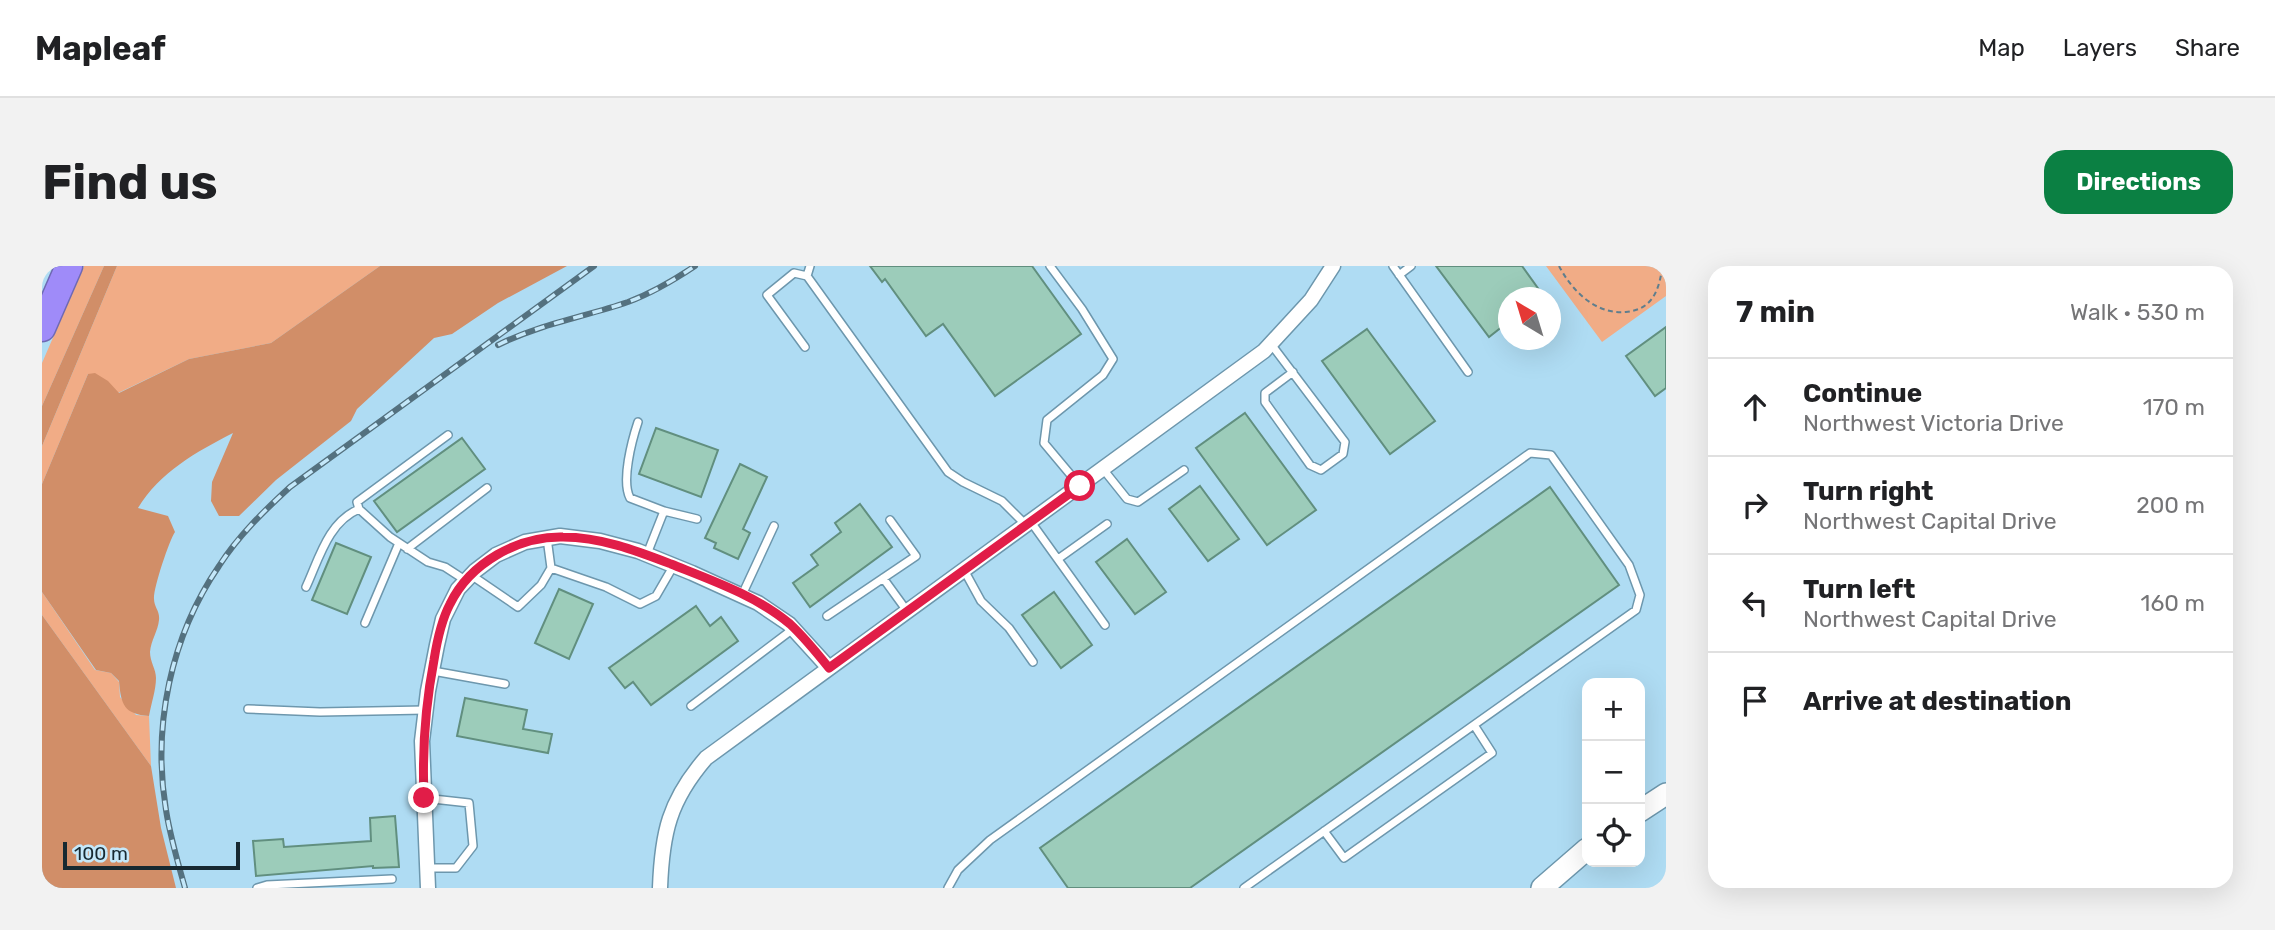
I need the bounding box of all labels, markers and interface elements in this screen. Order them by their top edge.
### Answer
text: Mapleaf [35,29,166,68]
text: Map [1978,34,2025,62]
text: Layers [2063,34,2137,62]
text: Share [2175,34,2240,62]
button: Directions [2044,150,2233,214]
text: Find us [42,153,218,211]
north arrow [1498,287,1561,350]
text: 7 min [1736,294,1815,330]
text: Walk · 530 m [2070,298,2205,326]
text: Continue [1803,378,1922,409]
icon: ahead [1736,388,1774,426]
text: 170 m [2143,393,2205,421]
text: Northwest Victoria Drive [1803,409,2064,437]
route start [1064,470,1095,501]
text: Turn right [1803,476,1933,507]
icon: right [1736,486,1774,524]
text: 200 m [2136,491,2205,519]
text: Northwest Capital Drive [1803,507,2057,535]
text: Turn left [1803,574,1915,605]
icon: left [1736,584,1774,622]
text: 160 m [2141,589,2205,617]
text: Northwest Capital Drive [1803,605,2057,633]
map controls [1582,678,1645,867]
button: + [1582,678,1645,741]
icon: arrive [1736,682,1774,720]
text: Arrive at destination [1803,686,2071,717]
button: − [1582,741,1645,804]
route end [408,782,439,813]
button: locate [1582,804,1645,867]
scale bar [63,839,240,871]
text: 100 m [74,842,128,865]

